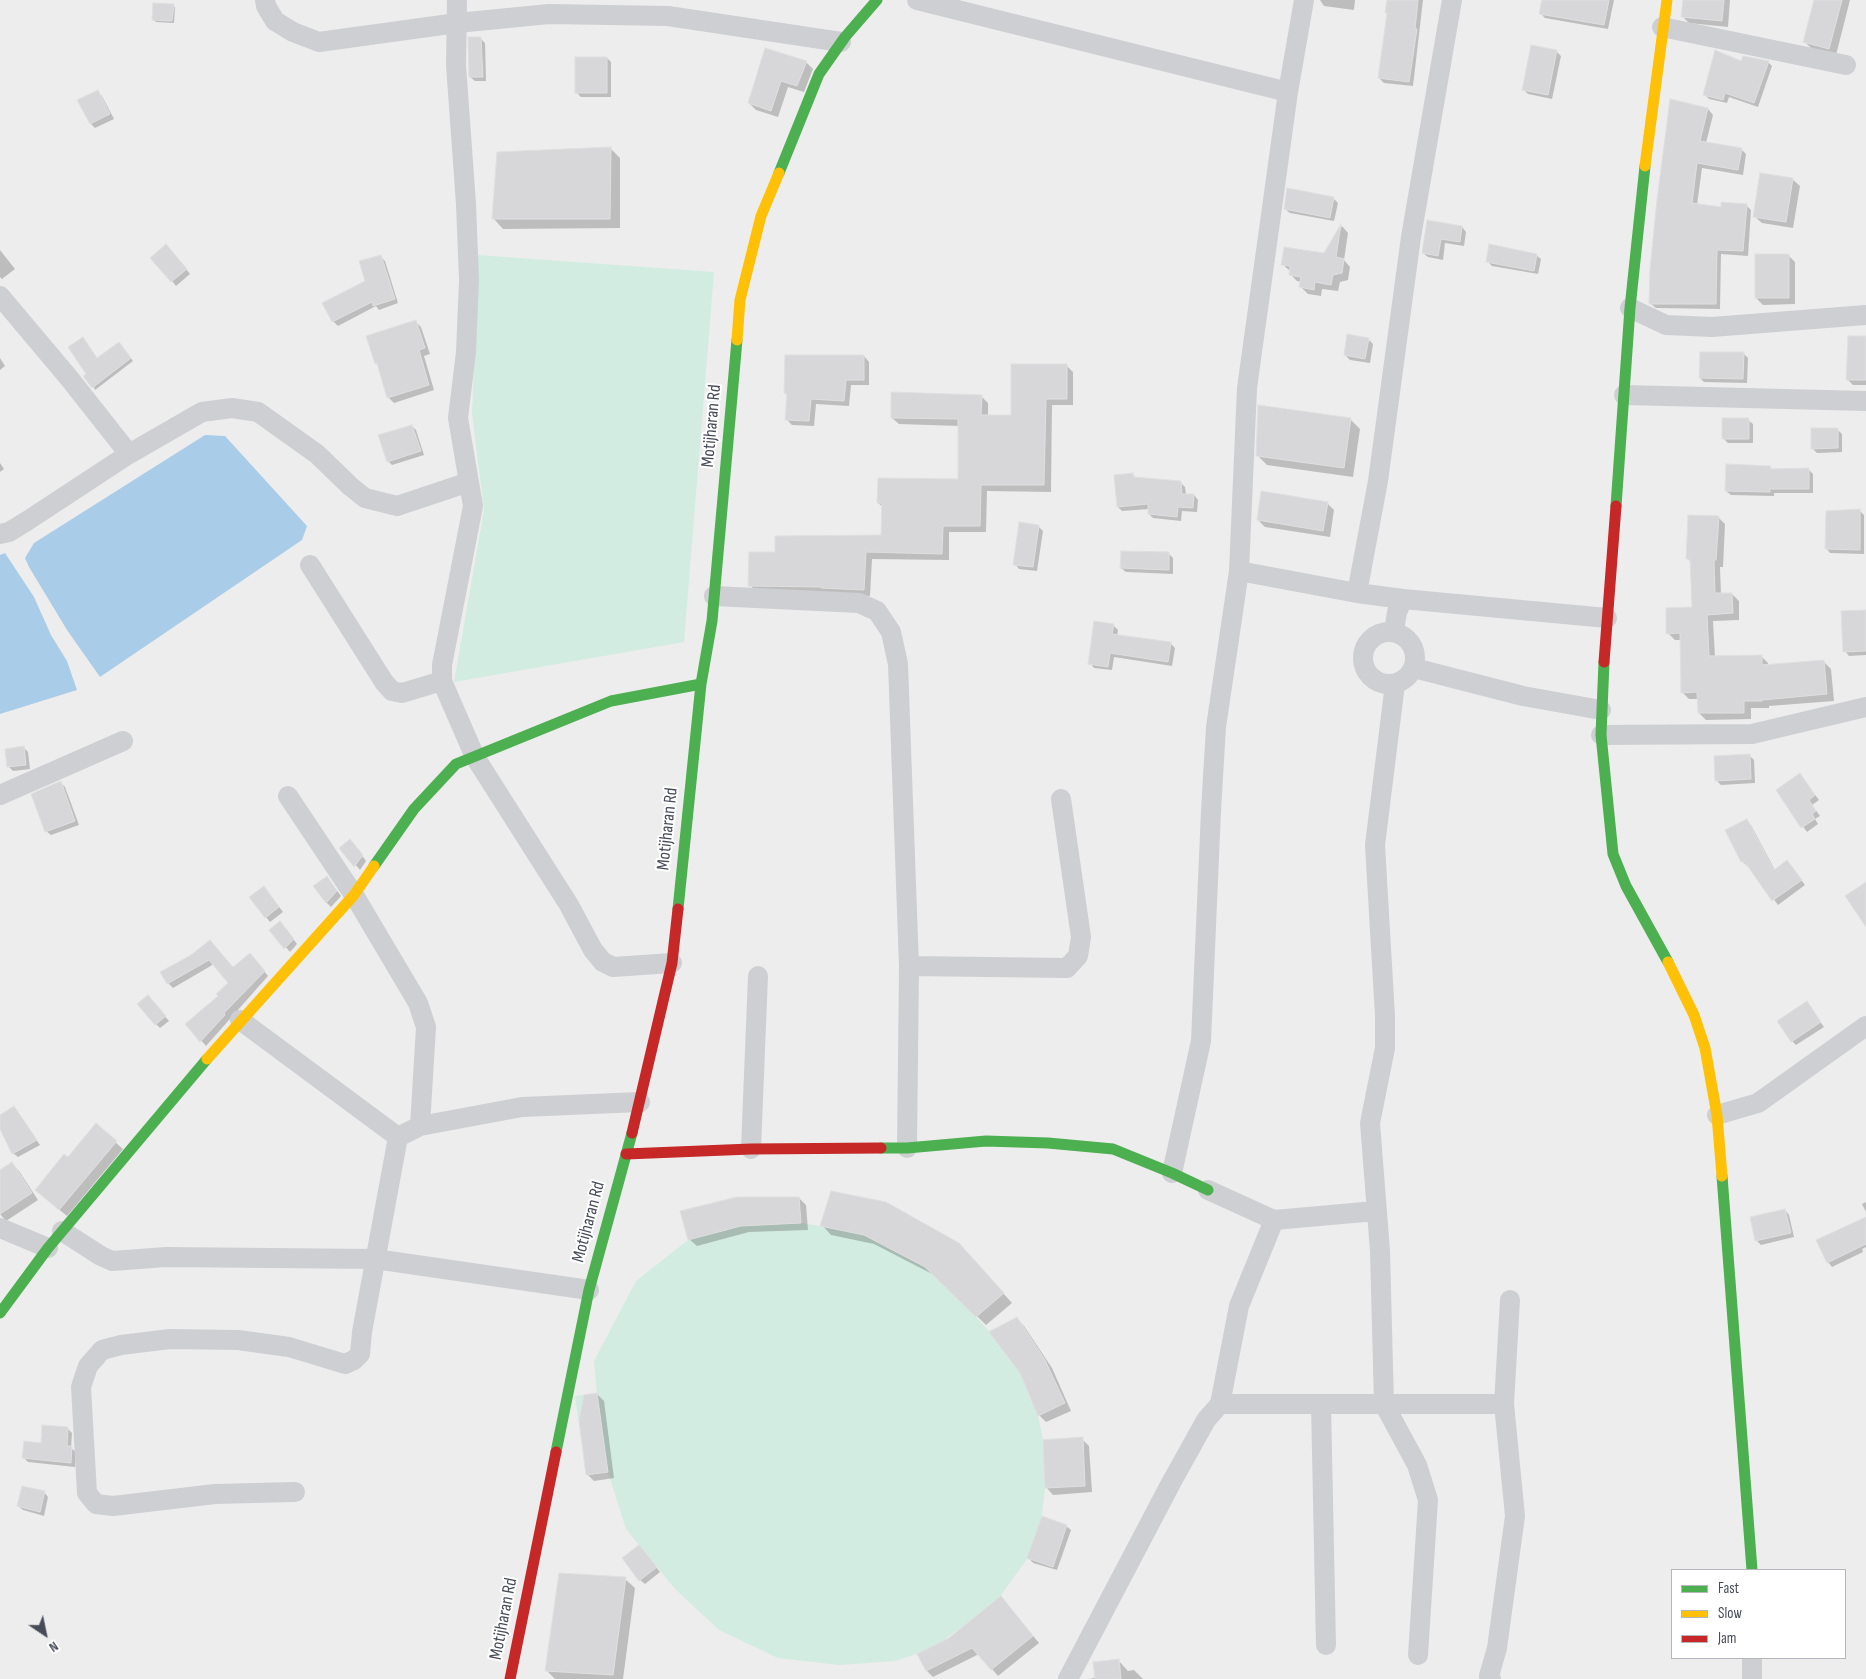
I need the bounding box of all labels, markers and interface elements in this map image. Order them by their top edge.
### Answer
street label: Motijharan Rd [698,384,726,468]
street label: Motijharan Rd [653,787,683,871]
street label: Motijharan Rd [568,1179,610,1265]
legend [1671,1569,1846,1659]
street label: Motijharan Rd [485,1576,523,1662]
text: Fast [1718,1579,1739,1598]
text: Slow [1718,1604,1742,1623]
north arrow [20,1609,70,1659]
text: Jam [1718,1629,1736,1648]
text: N [46,1638,62,1656]

